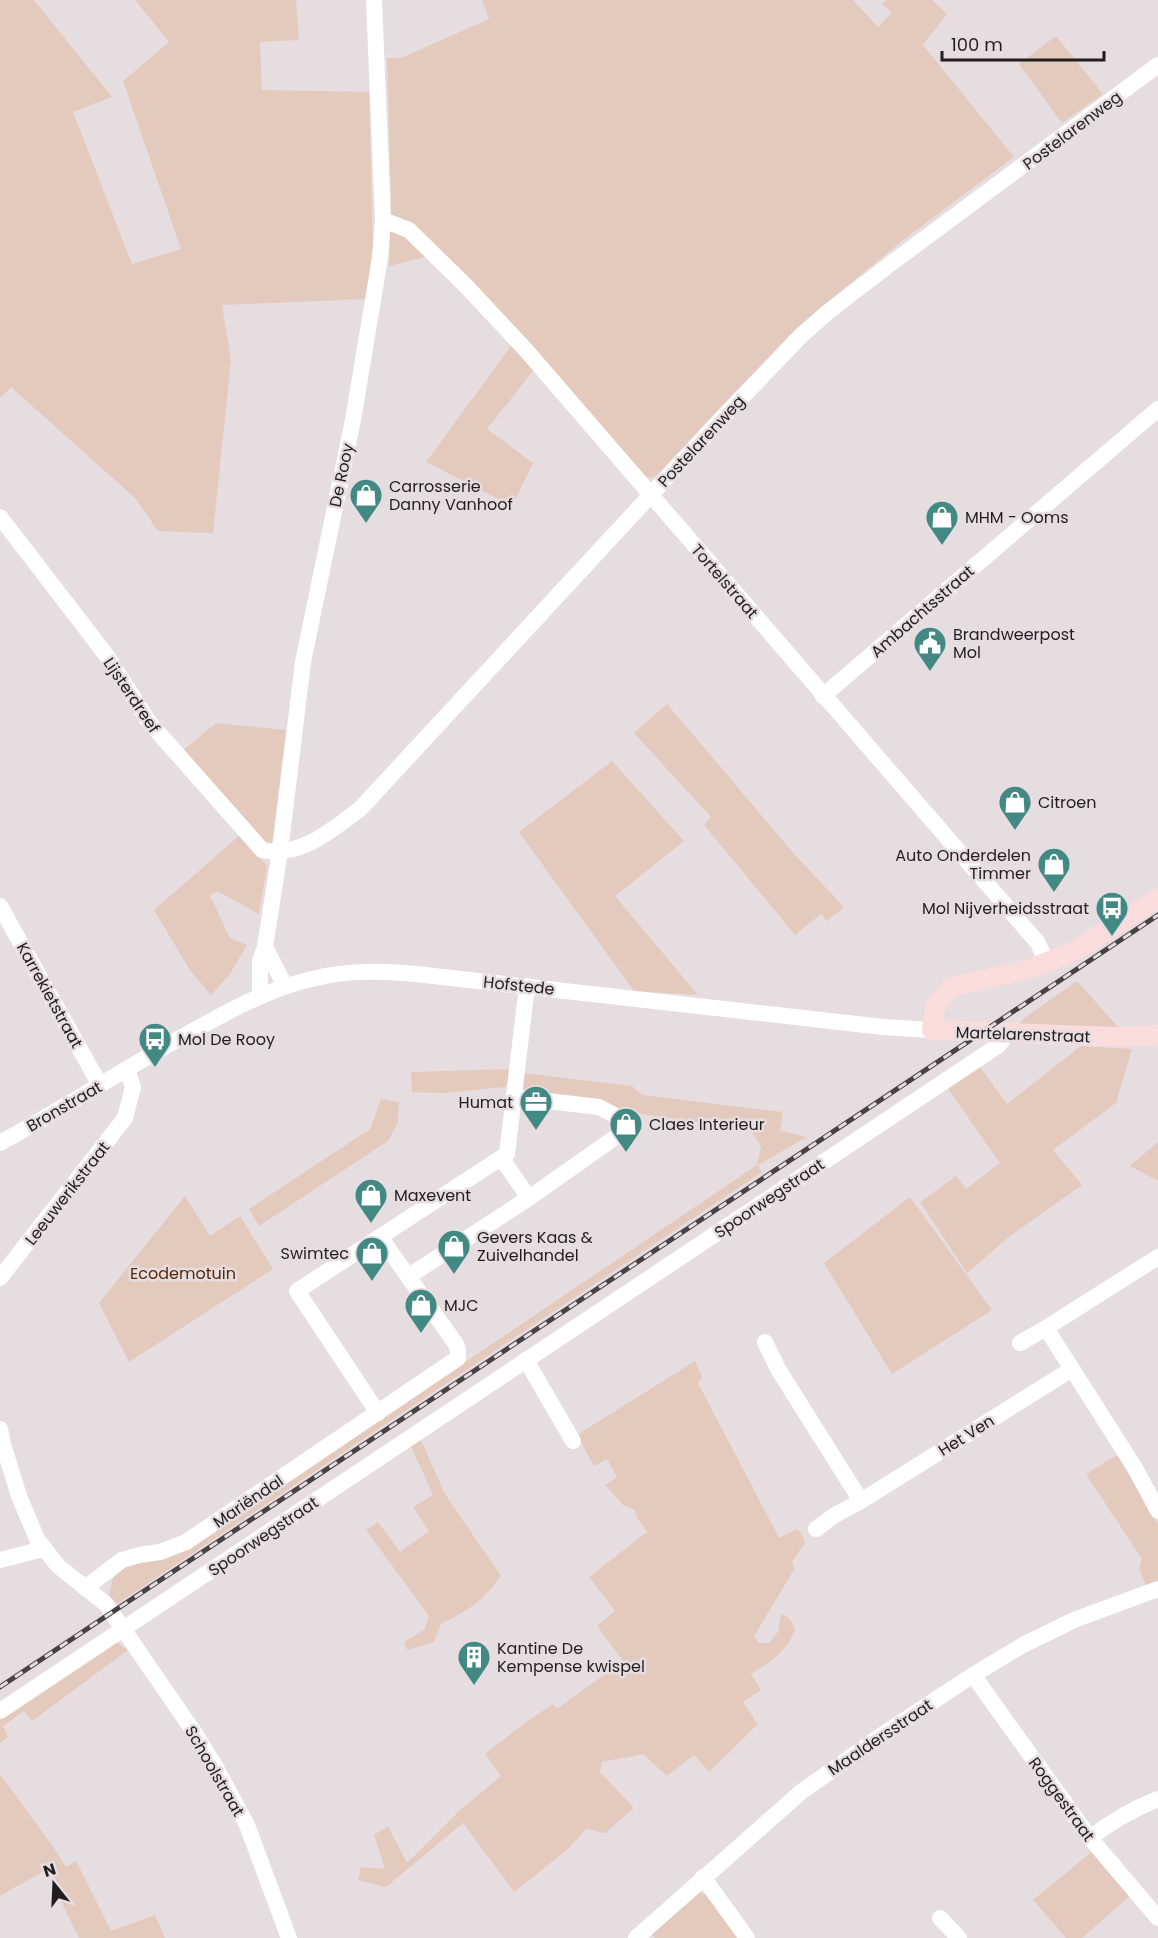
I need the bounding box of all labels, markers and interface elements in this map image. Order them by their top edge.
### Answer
scale bar [942,24,1104,62]
text: 100 m [951,32,1003,57]
street label: Postelarenweg [1018,86,1126,175]
street label: Postelarenweg [653,390,750,492]
street label: De Rooy [324,441,359,509]
place label: Carrosserie Danny Vanhoof [389,475,513,516]
shop icon: Carrosserie Danny Vanhoof [348,477,384,524]
shop icon: MHM - Ooms [924,499,960,546]
place label: MHM - Ooms [965,506,1069,529]
street label: Tortelstraat [686,539,764,624]
street label: Ambachtsstraat [865,560,979,663]
place label: Brandweerpost Mol [953,623,1075,664]
public building icon: Brandweerpost Mol [912,625,948,672]
street label: Lijsterdreef [98,653,165,738]
shop icon: Citroen [997,784,1033,831]
place label: Citroen [1038,791,1096,814]
place label: Auto Onderdelen Timmer [895,844,1031,885]
shop icon: Auto Onderdelen Timmer [1036,846,1072,893]
bus stop icon: Mol Nijverheidsstraat [1094,890,1130,937]
place label: Mol Nijverheidsstraat [922,897,1089,920]
street label: Karrekietstraat [11,938,88,1052]
street label: Hofstede [482,970,556,1001]
bus stop icon: Mol De Rooy [137,1021,173,1068]
street label: Martelarenstraat [955,1021,1091,1048]
place label: Mol De Rooy [178,1028,275,1051]
street label: Bronstraat [22,1075,106,1137]
office icon: Humat [518,1084,554,1131]
place label: Humat [459,1091,513,1114]
shop icon: Claes Interieur [608,1106,644,1153]
place label: Claes Interieur [649,1113,765,1136]
street label: Leeuwerikstraat [20,1137,115,1250]
street label: Spoorwegstraat [710,1153,829,1244]
shop icon: Maxevent [353,1177,389,1224]
place label: Maxevent [394,1184,471,1207]
place label: Gevers Kaas & Zuivelhandel [477,1226,593,1267]
shop icon: Gevers Kaas & Zuivelhandel [436,1228,472,1275]
shop icon: Swimtec [354,1235,390,1282]
place label: Swimtec [281,1242,349,1265]
park label: Ecodemotuin [130,1262,236,1285]
shop icon: MJC [403,1287,439,1334]
place label: MJC [444,1294,479,1317]
street label: Het Ven [934,1409,999,1462]
street label: Mariëndal [209,1469,288,1533]
street label: Spoorwegstraat [204,1491,323,1582]
place label: Kantine De Kempense kwispel [497,1637,645,1678]
building icon: Kantine De Kempense kwispel [456,1639,492,1686]
street label: Maaldersstraat [823,1694,937,1781]
street label: Schoolstraat [179,1722,250,1821]
street label: Roggestraat [1023,1752,1100,1846]
north arrow [24,1854,84,1914]
text: N [40,1857,59,1883]

